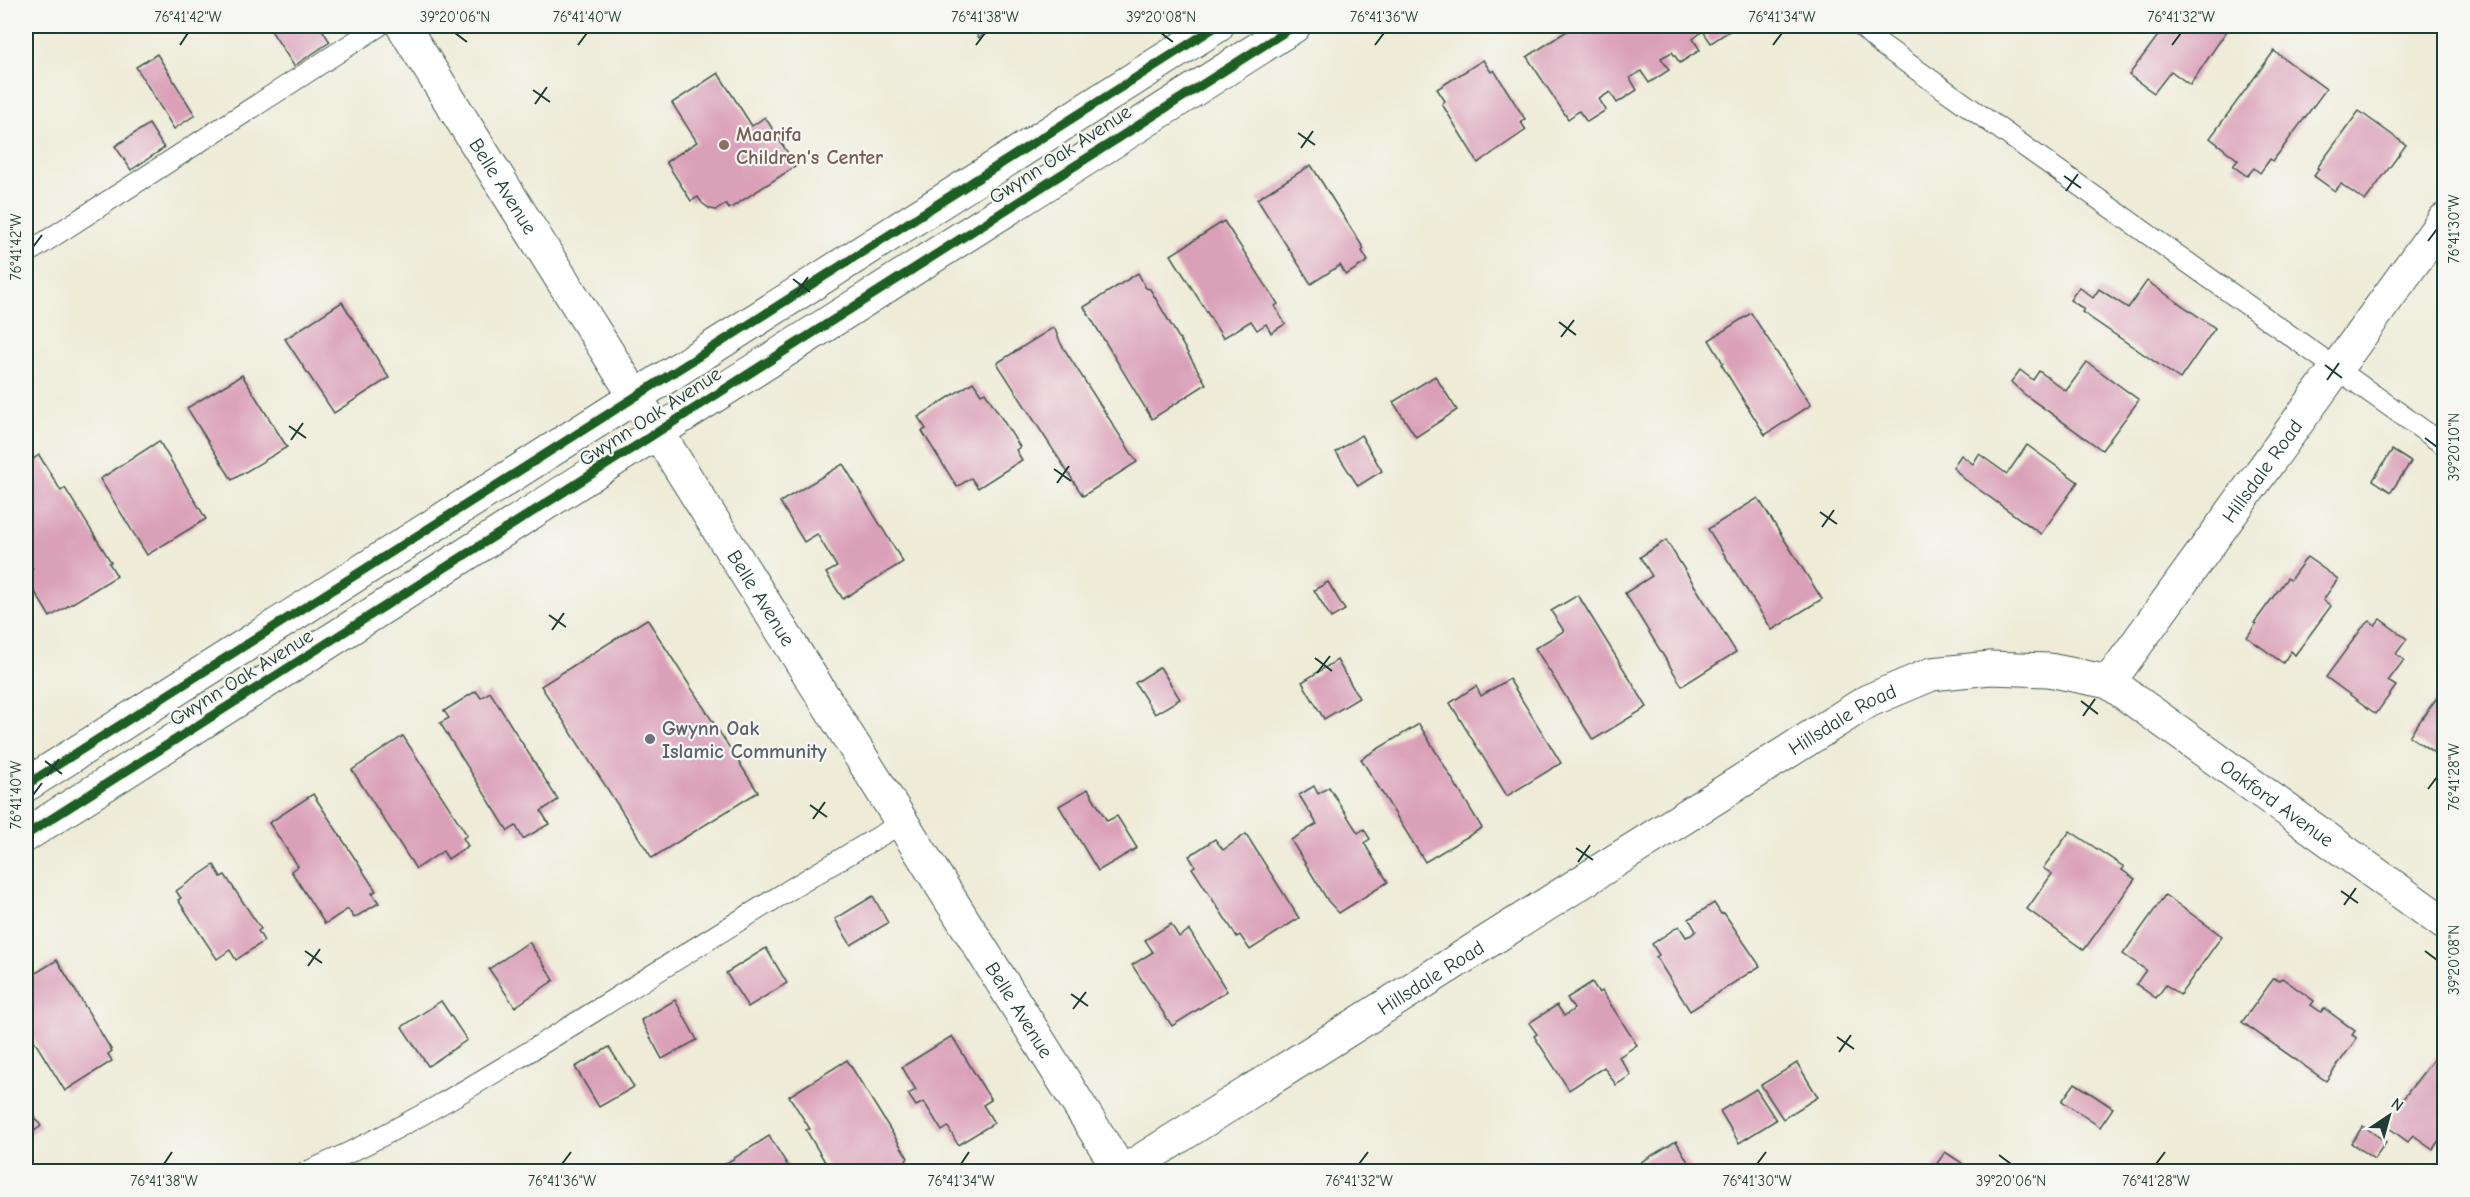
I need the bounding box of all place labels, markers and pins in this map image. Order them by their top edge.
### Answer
place label: Maarifa Children's Center [736,123,883,169]
marker: Maarifa Children's Center [717,138,731,152]
place label: Gwynn Oak Islamic Community [662,717,828,763]
marker: Gwynn Oak Islamic Community [643,732,657,746]

